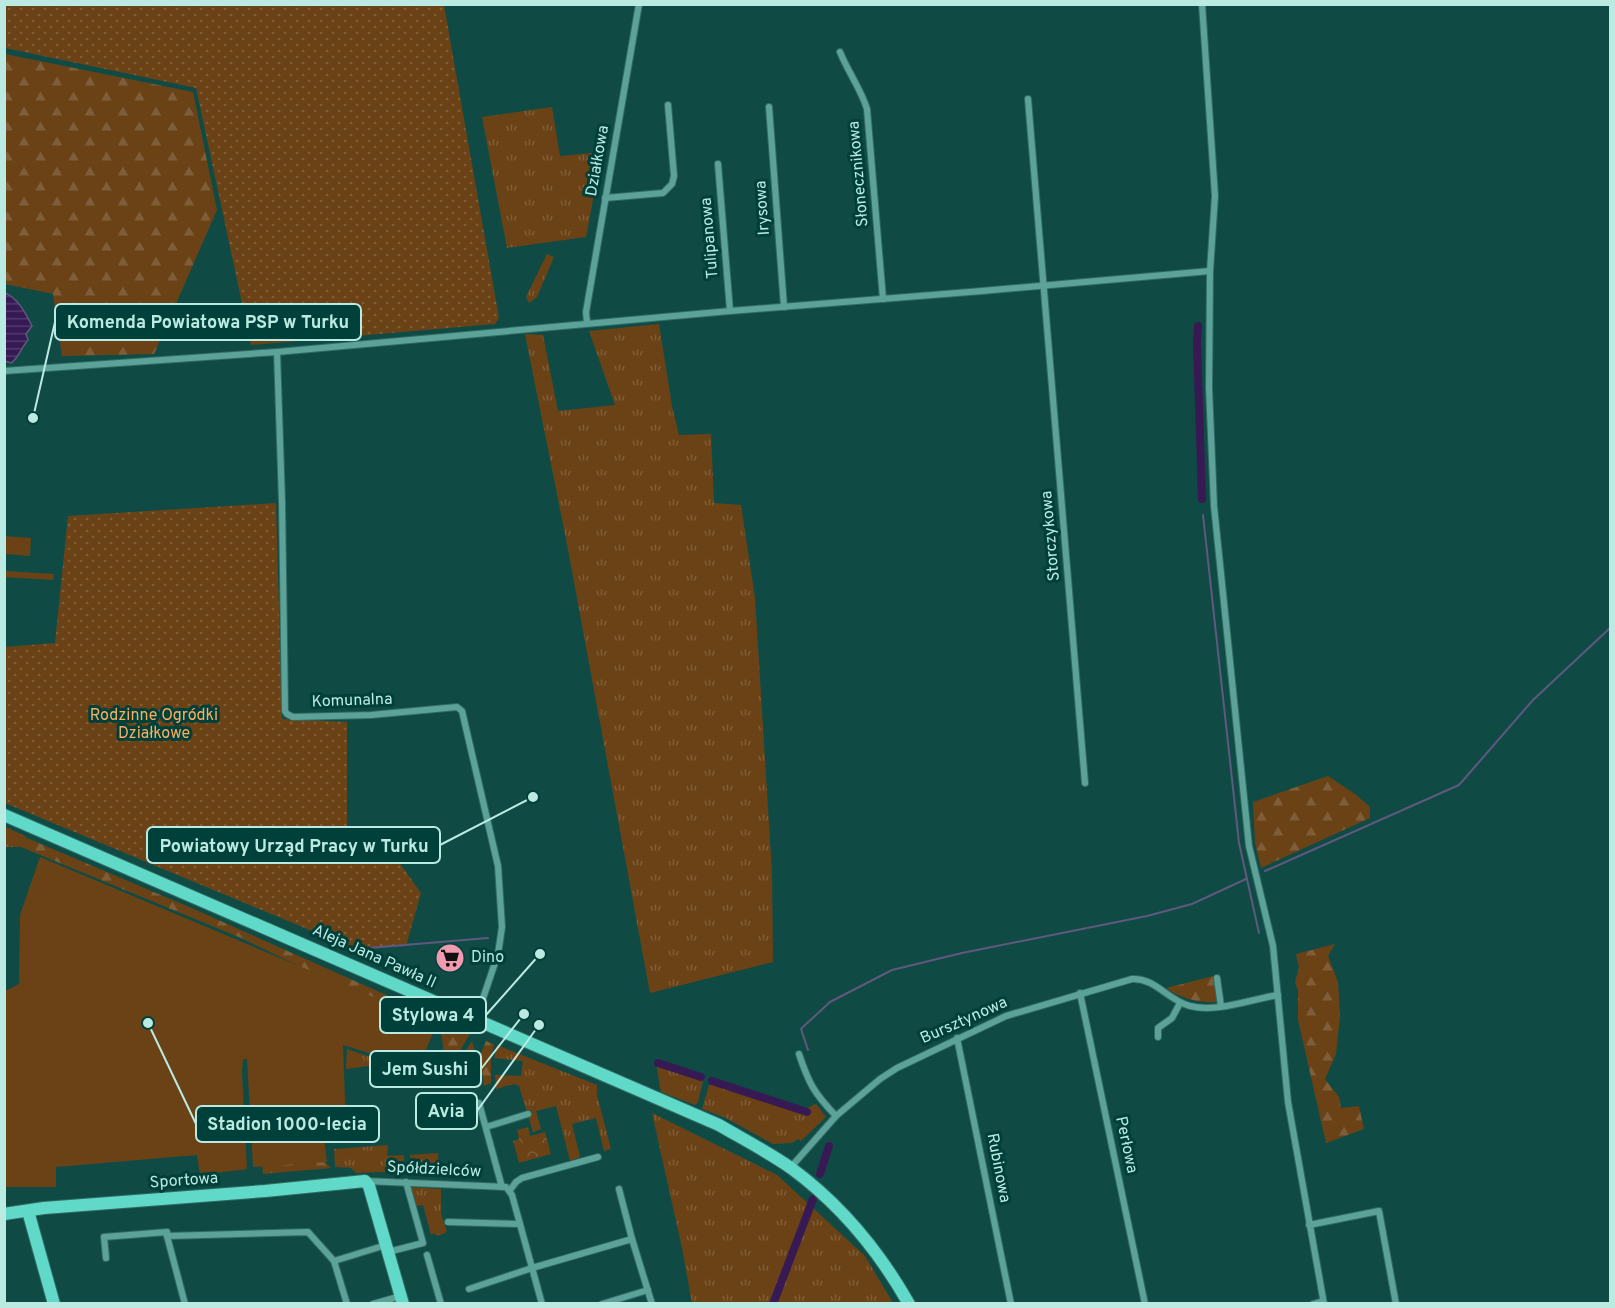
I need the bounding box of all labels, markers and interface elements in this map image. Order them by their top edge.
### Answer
street label: Słonecznikowa [844,120,874,228]
street label: Działkowa [582,124,614,198]
street label: Irysowa [751,180,775,236]
street label: Tulipanowa [696,197,724,279]
callout: Komenda Powiatowa PSP w Turku [55,304,361,340]
text: Komenda Powiatowa PSP w Turku [67,312,349,335]
street label: Storczykowa [1037,490,1065,582]
street label: Komunalna [311,690,393,712]
park label: Rodzinne Ogródki Działkowe [90,706,218,744]
callout: Powiatowy Urząd Pracy w Turku [147,827,440,863]
text: Powiatowy Urząd Pracy w Turku [159,836,429,859]
street label: Aleja Jana Pawła II [309,921,439,993]
supermarket icon: Dino [434,942,466,974]
place label: Dino [471,948,504,968]
street label: Bursztynowa [917,993,1011,1049]
callout: Stylowa 4 [380,997,486,1033]
text: Stylowa 4 [392,1005,474,1028]
callout: Jem Sushi [370,1051,481,1087]
text: Jem Sushi [382,1059,468,1082]
callout: Avia [416,1093,477,1129]
text: Avia [427,1101,465,1124]
callout: Stadion 1000-lecia [196,1106,379,1142]
text: Stadion 1000-lecia [207,1114,367,1137]
street label: Perłowa [1110,1115,1142,1175]
street label: Rubinowa [981,1132,1015,1204]
street label: Spółdzielców [386,1158,482,1182]
street label: Sportowa [149,1169,219,1193]

